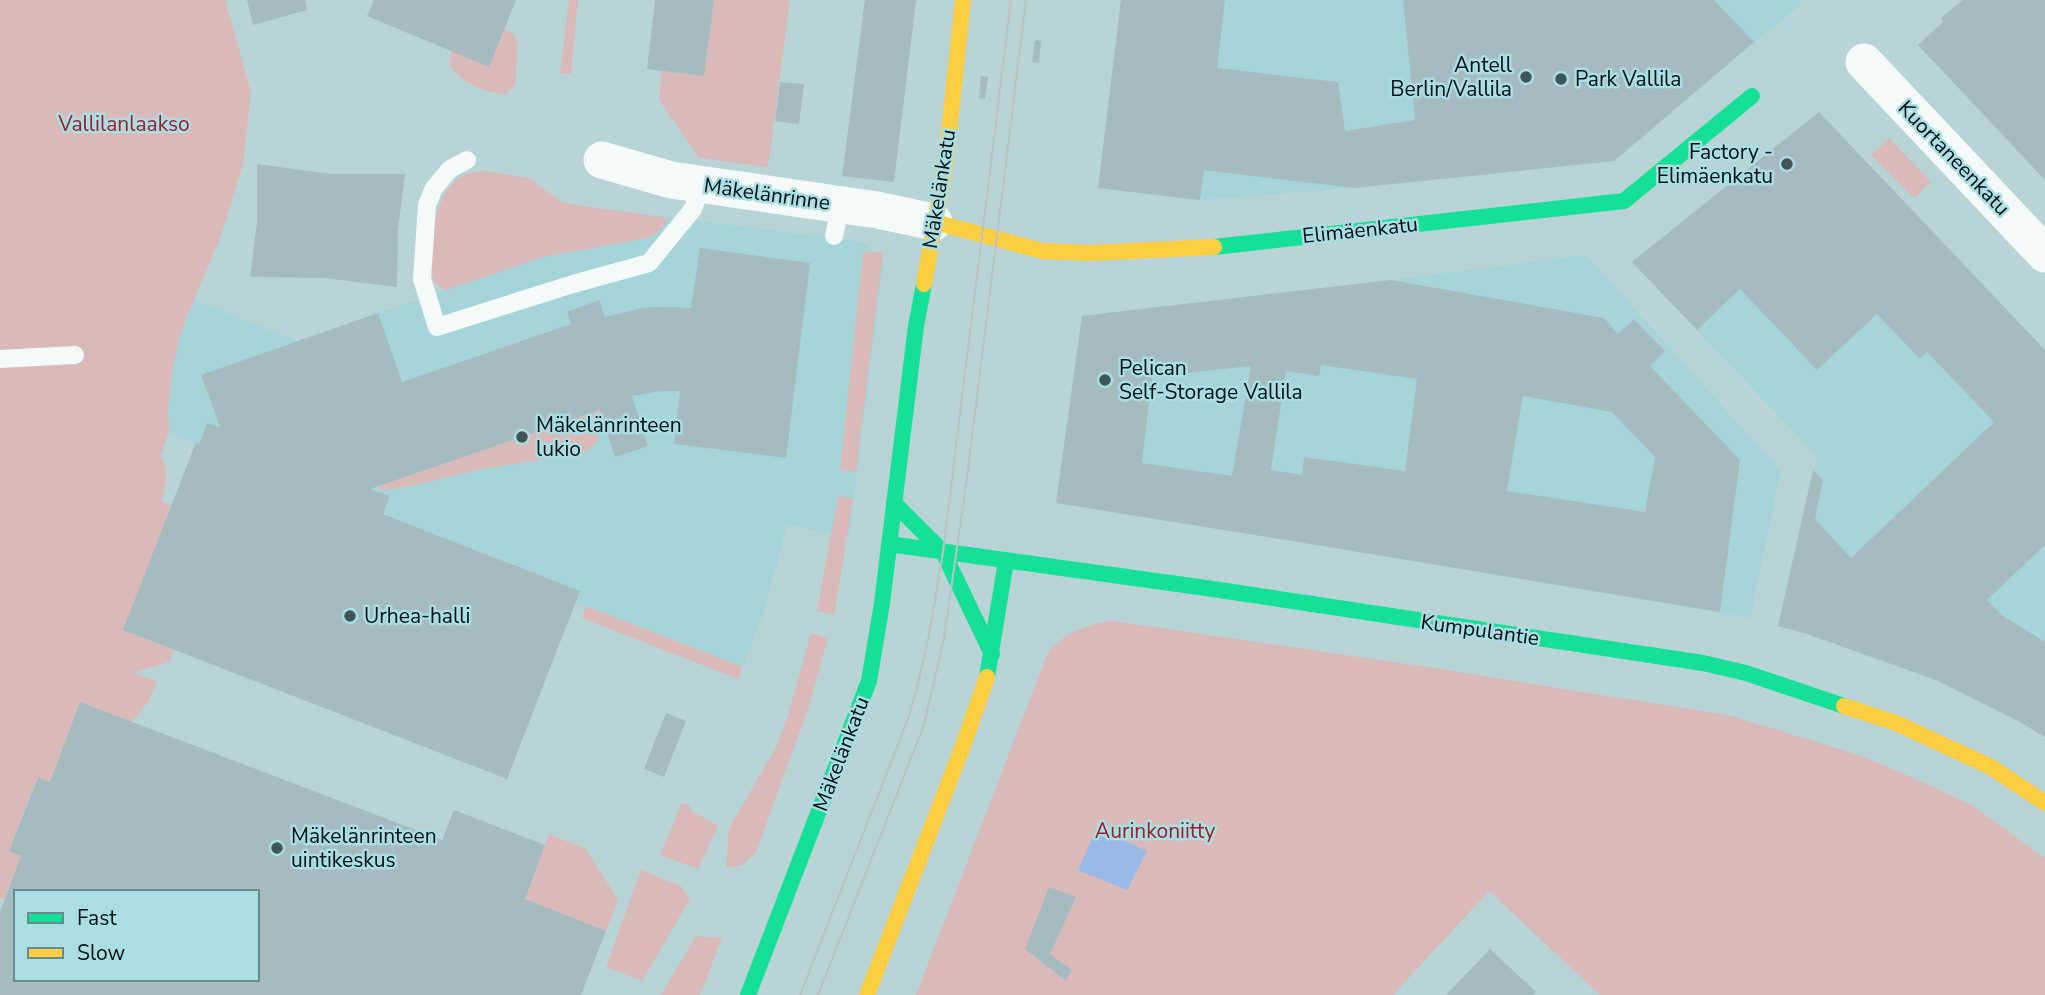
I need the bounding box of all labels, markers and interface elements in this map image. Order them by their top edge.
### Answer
place label: Antell Berlin/Vallila [1390,51,1513,103]
place label: Park Vallila [1575,65,1681,93]
marker: Antell Berlin/Vallila [1518,69,1534,85]
marker: Park Vallila [1553,71,1569,87]
street label: Kuortaneenkatu [1892,94,2016,222]
park label: Vallilanlaakso [57,110,190,138]
street label: Mäkelänkatu [916,127,962,251]
place label: Factory - Elimäenkatu [1657,138,1773,190]
marker: Factory - Elimäenkatu [1779,156,1795,172]
street label: Mäkelänrinne [702,171,832,217]
street label: Elimäenkatu [1301,210,1419,250]
place label: Pelican Self-Storage Vallila [1119,354,1303,406]
marker: Pelican Self-Storage Vallila [1097,372,1113,388]
place label: Mäkelänrinteen lukio [536,411,682,463]
marker: Mäkelänrinteen lukio [514,429,530,445]
place label: Urhea-halli [364,602,470,630]
marker: Urhea-halli [342,608,358,624]
street label: Kumpulantie [1419,608,1541,652]
street label: Mäkelänkatu [806,693,876,815]
park label: Aurinkoniitty [1095,817,1215,845]
place label: Mäkelänrinteen uintikeskus [291,822,437,874]
marker: Mäkelänrinteen uintikeskus [269,840,285,856]
legend [14,890,259,981]
text: Fast [77,904,117,932]
text: Slow [77,939,126,967]

